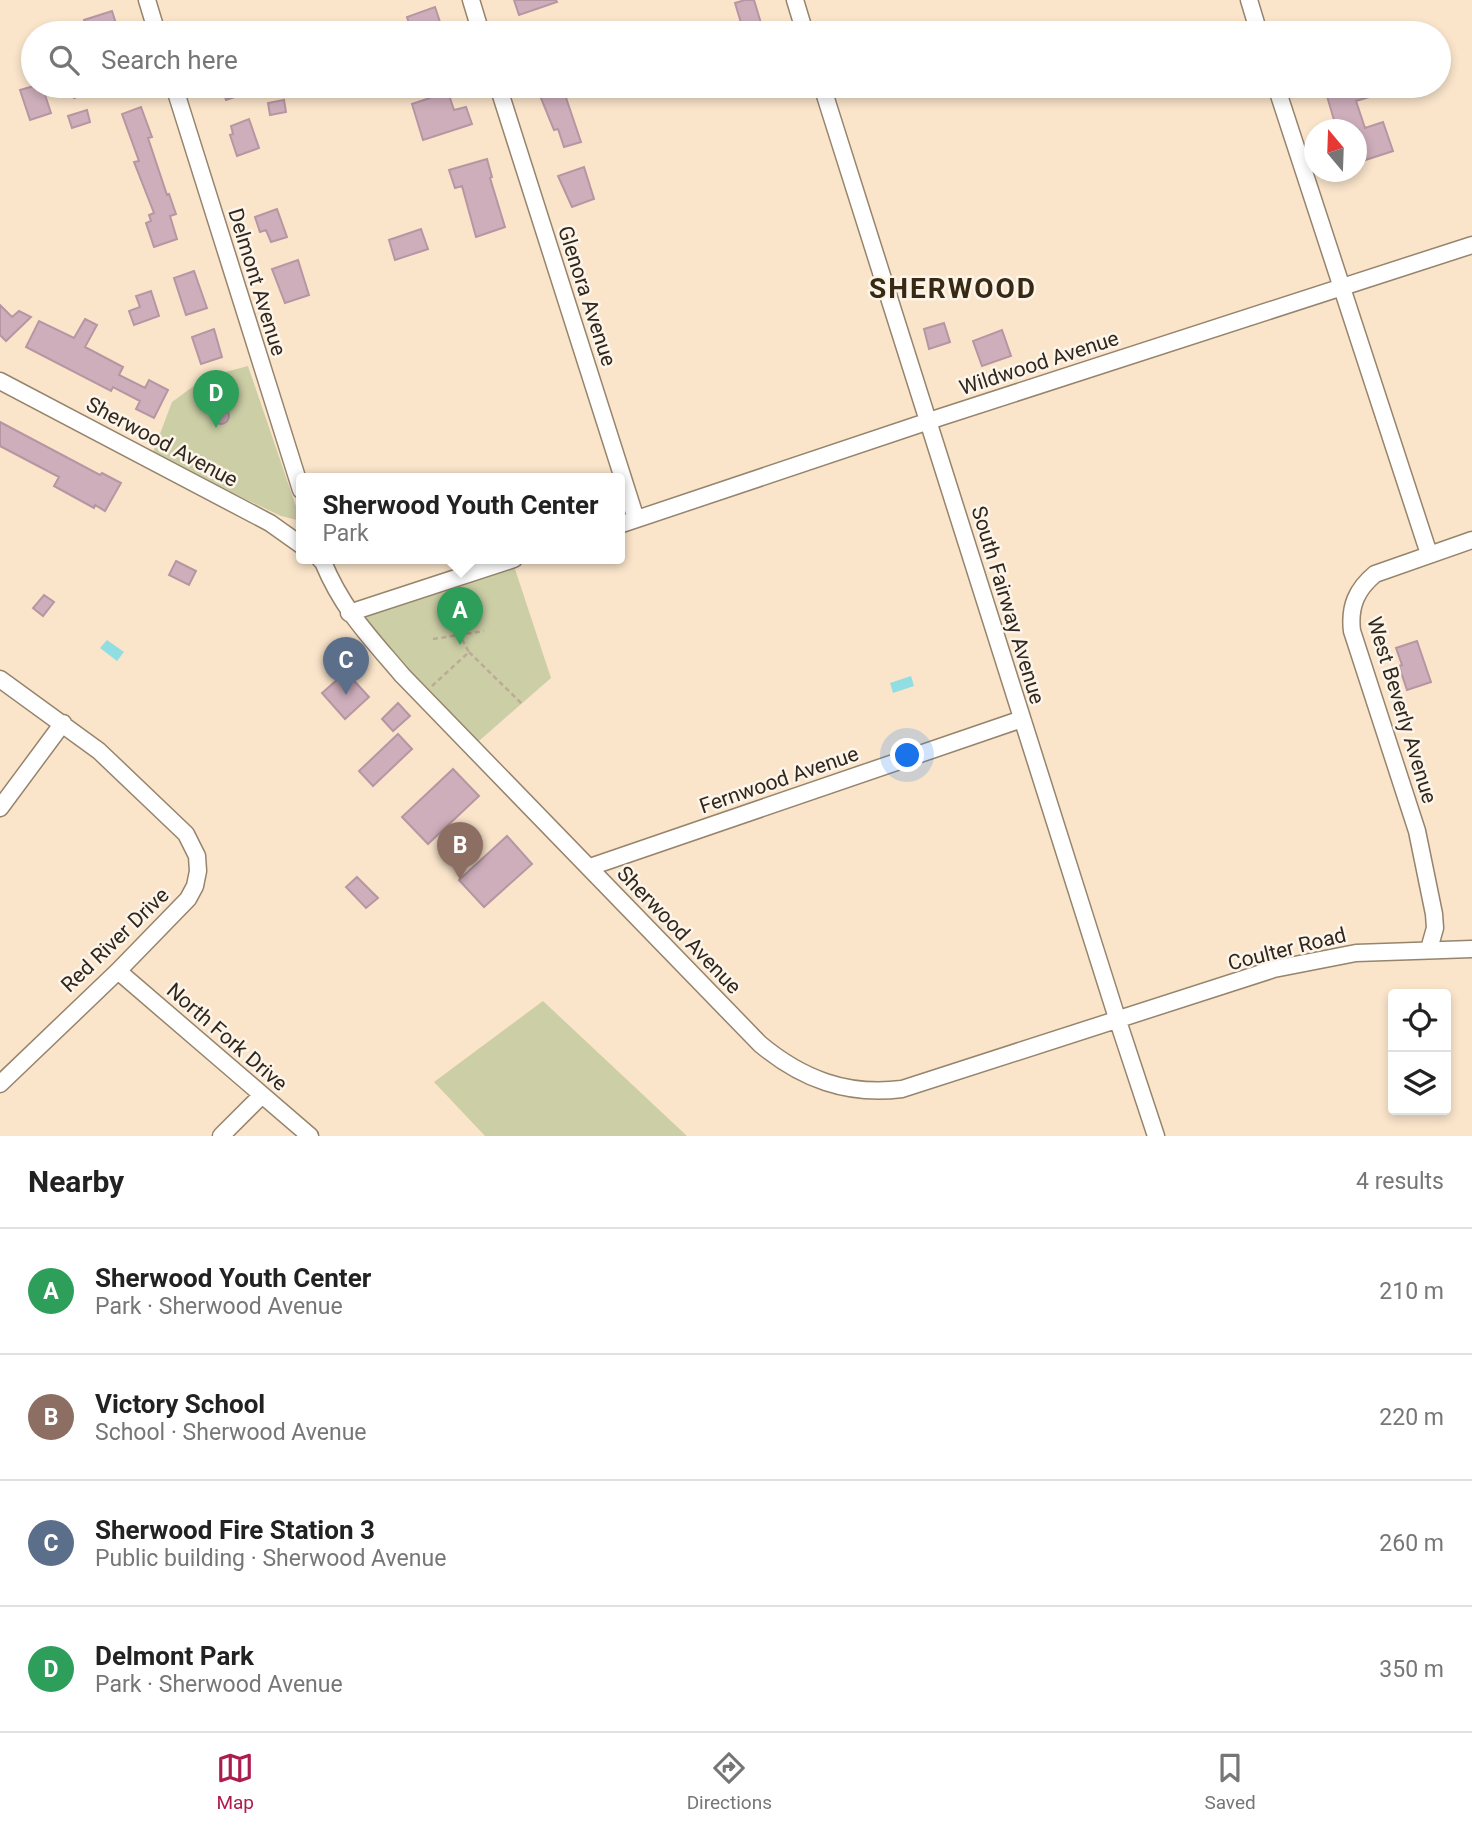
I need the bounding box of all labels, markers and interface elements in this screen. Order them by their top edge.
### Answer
search box [21,21,1451,98]
icon: search [45,41,83,79]
text: Search here [101,45,238,75]
north arrow [1304,119,1367,182]
street label: Delmont Avenue [223,205,291,359]
street label: Glenora Avenue [553,223,621,369]
district label: SHERWOOD [869,272,1037,305]
street label: Wildwood Avenue [956,326,1122,400]
pin: D [193,370,239,428]
street label: Sherwood Avenue [82,392,242,492]
popup [296,473,625,564]
text: Sherwood Youth Center [322,490,599,520]
street label: South Fairway Avenue [966,503,1050,707]
text: Park [322,520,369,547]
pin: A [437,587,483,645]
street label: West Beverly Avenue [1362,614,1442,806]
pin: C [323,637,369,695]
your location [890,738,924,772]
street label: Fernwood Avenue [696,742,862,818]
pin: B [437,822,483,880]
street label: Sherwood Avenue [612,861,746,999]
street label: Red River Drive [56,883,174,997]
street label: Coulter Road [1225,923,1349,975]
street label: North Fork Drive [162,978,292,1096]
map controls [1388,989,1451,1115]
button: locate [1388,989,1451,1052]
button: layers [1388,1052,1451,1115]
text: Nearby [28,1164,124,1199]
text: 4 results [1356,1168,1444,1195]
text: Sherwood Youth Center [95,1263,371,1293]
text: A [43,1278,59,1305]
text: 210 m [1379,1278,1444,1305]
text: Park · Sherwood Avenue [95,1293,343,1320]
text: Victory School [95,1389,265,1419]
text: B [44,1404,58,1431]
text: 220 m [1379,1404,1444,1431]
text: School · Sherwood Avenue [95,1419,367,1446]
text: Sherwood Fire Station 3 [95,1515,375,1545]
text: C [43,1530,59,1557]
text: 260 m [1379,1530,1444,1557]
text: Public building · Sherwood Avenue [95,1545,446,1572]
text: Delmont Park [95,1641,254,1671]
text: D [44,1656,58,1683]
text: 350 m [1379,1656,1444,1683]
text: Park · Sherwood Avenue [95,1671,343,1698]
tab: Map [216,1749,254,1814]
tab: Directions [687,1749,772,1814]
tab: Saved [1204,1749,1256,1814]

